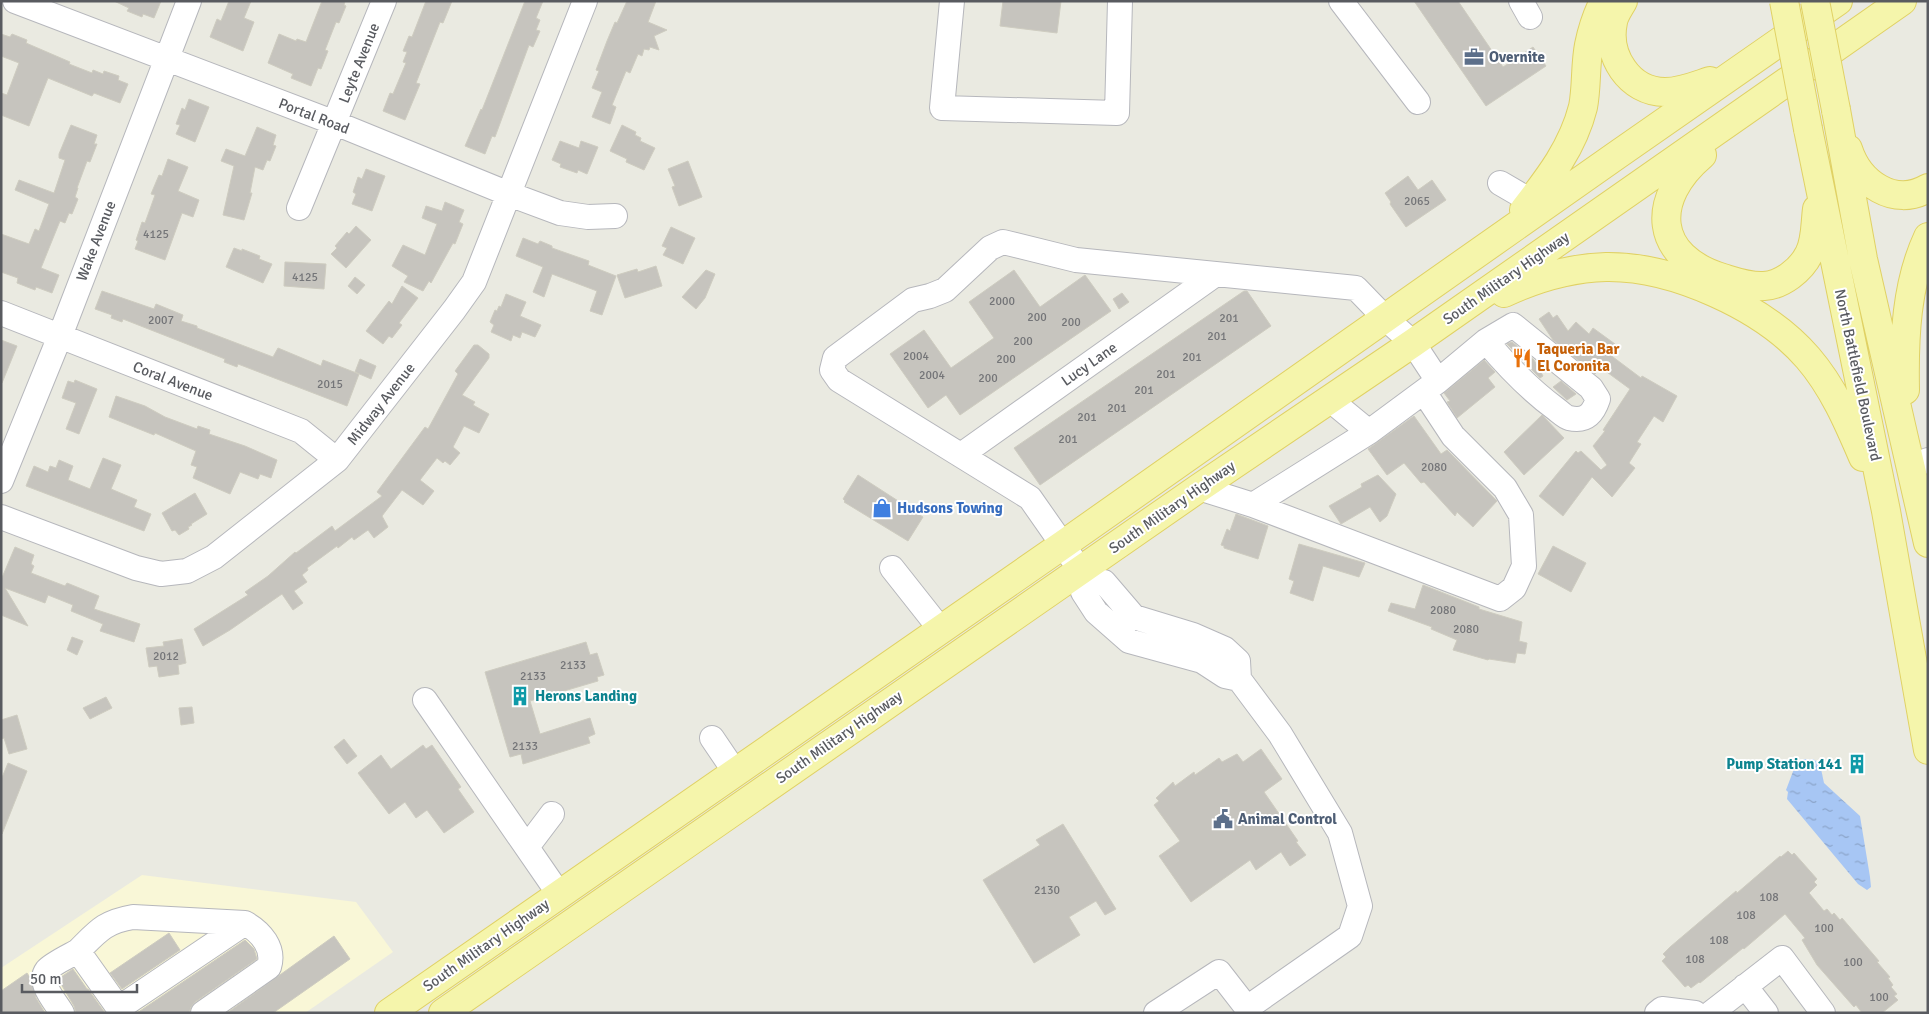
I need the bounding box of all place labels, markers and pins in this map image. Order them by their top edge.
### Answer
office icon: Overnite [1463,46,1485,68]
place label: Overnite [1489,48,1545,66]
place label: Taqueria Bar El Coronita [1537,340,1620,375]
restaurant icon: Taqueria Bar El Coronita [1511,347,1533,369]
shop icon: Hudsons Towing [871,497,893,519]
place label: Hudsons Towing [897,499,1003,517]
building icon: Herons Landing [509,685,531,707]
place label: Herons Landing [535,687,637,705]
building icon: Pump Station 141 [1846,753,1868,775]
place label: Pump Station 141 [1726,755,1842,773]
public building icon: Animal Control [1212,808,1234,830]
place label: Animal Control [1238,810,1337,828]

